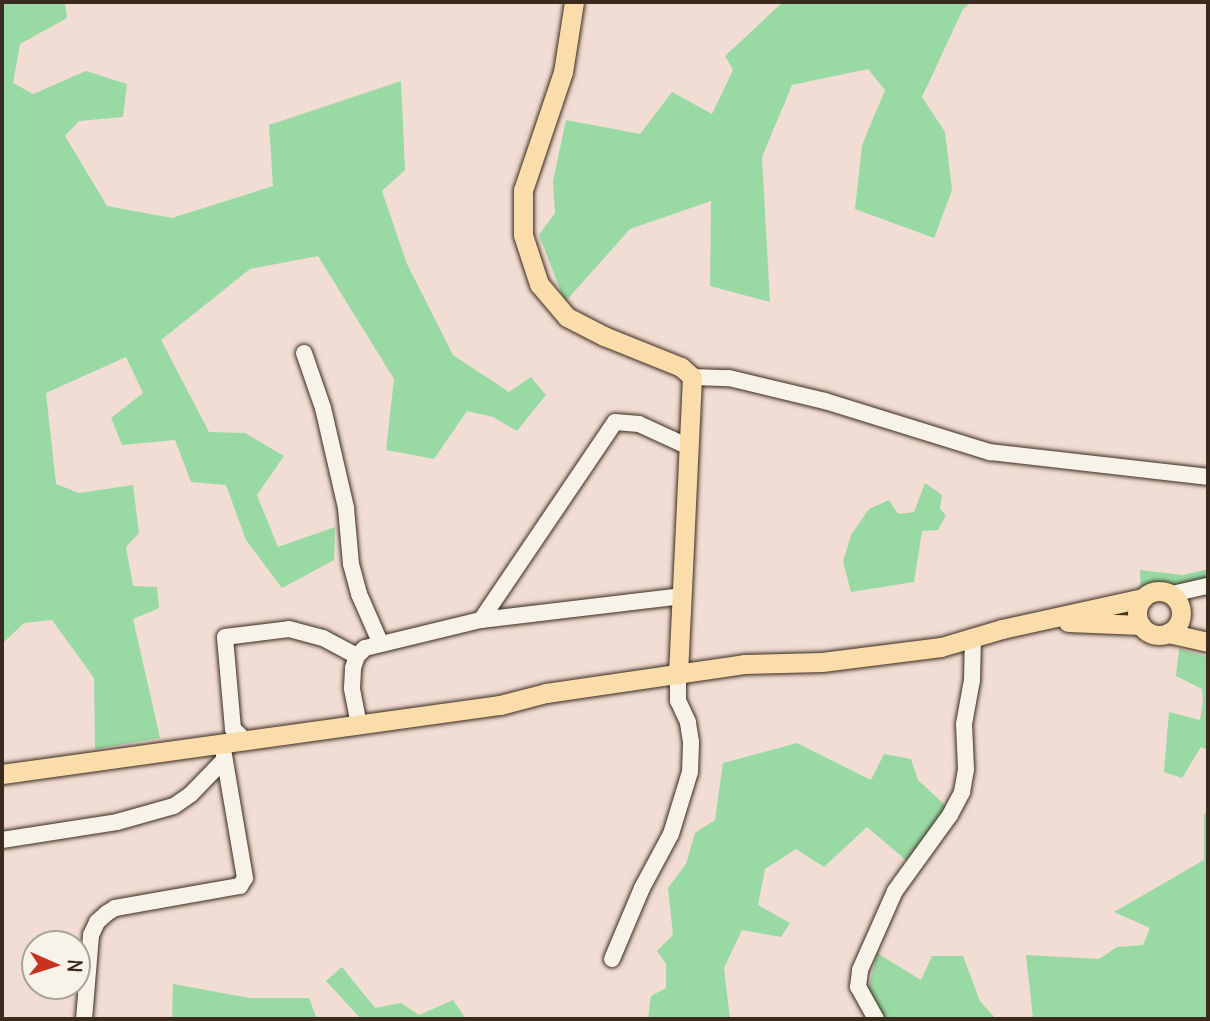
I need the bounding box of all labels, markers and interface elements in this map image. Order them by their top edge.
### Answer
north arrow [21,930,91,1000]
text: N [63,959,87,973]

